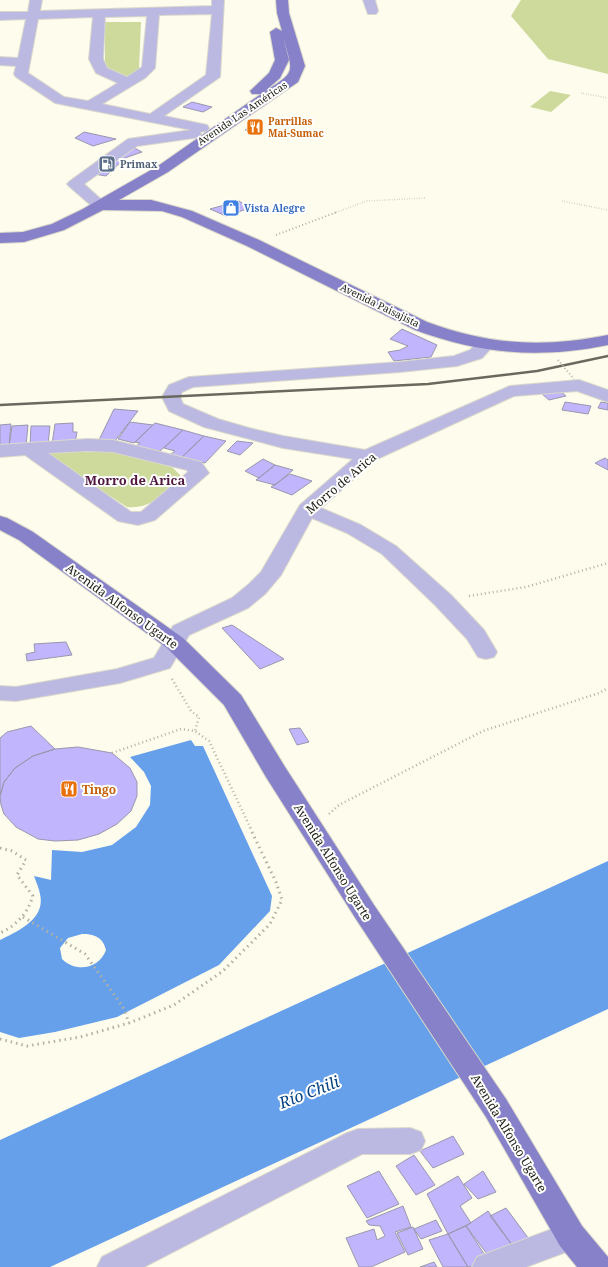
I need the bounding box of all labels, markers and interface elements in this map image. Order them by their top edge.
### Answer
street label: Avenida Las Américas [194,77,290,148]
place label: Parrillas Mai-Sumac [268,114,324,140]
restaurant icon: Parrillas Mai-Sumac [245,117,265,137]
fuel station icon: Primax [97,154,117,174]
place label: Primax [120,157,158,171]
shop icon: Vista Alegre [221,198,241,218]
place label: Vista Alegre [244,201,306,215]
street label: Avenida Paisajista [338,280,422,330]
street label: Morro de Arica [302,448,380,517]
district label: Morro de Arica [85,471,185,489]
street label: Avenida Alfonso Ugarte [62,560,182,652]
restaurant icon: Tingo [59,779,79,799]
place label: Tingo [82,781,116,798]
street label: Avenida Alfonso Ugarte [290,800,376,924]
water label: Río Chili [275,1070,342,1114]
street label: Avenida Alfonso Ugarte [467,1071,551,1195]

